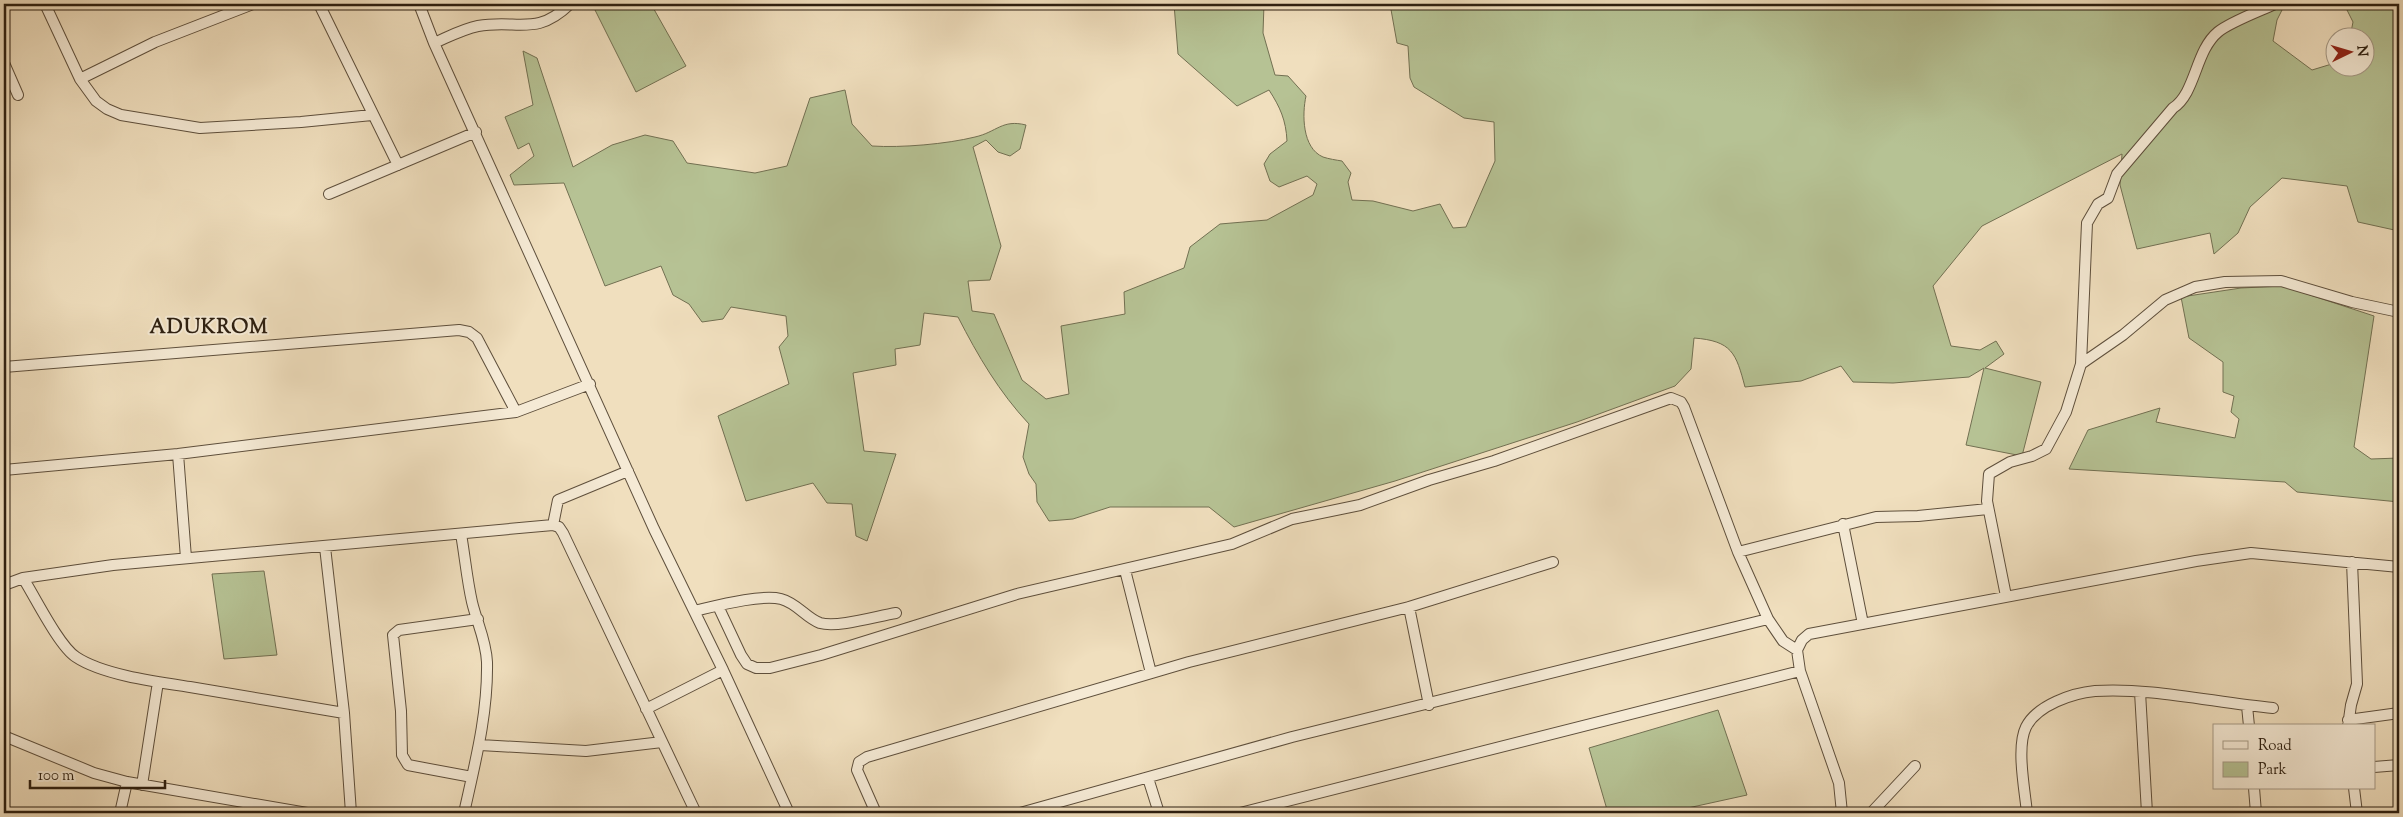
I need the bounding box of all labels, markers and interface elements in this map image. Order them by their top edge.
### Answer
north arrow [2326,28,2376,78]
text: N [2351,45,2371,57]
district label: ADUKROM [150,314,268,343]
legend [2213,724,2376,790]
text: Road [2258,736,2292,757]
scale bar [30,757,165,789]
text: Park [2258,760,2287,781]
text: 100 m [38,766,75,787]

